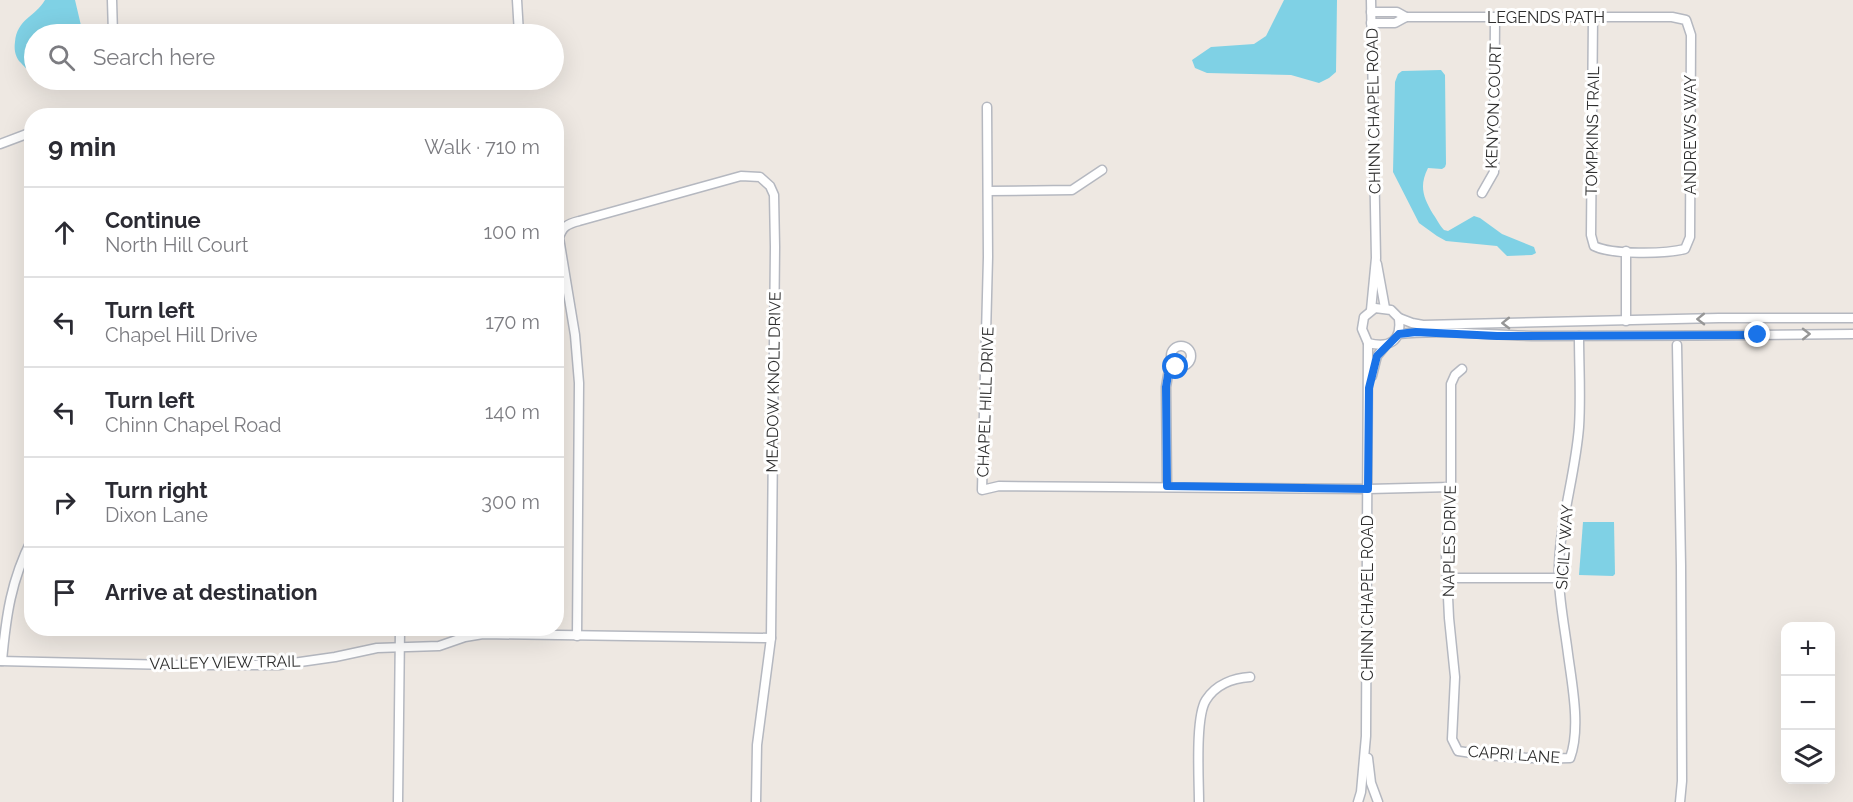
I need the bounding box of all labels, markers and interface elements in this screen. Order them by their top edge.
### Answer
street label: LEGENDS PATH [1487,8,1605,27]
search box [24,24,564,90]
street label: CHINN CHAPEL ROAD [1363,28,1384,194]
icon: search [45,41,78,74]
street label: KENYON COURT [1482,43,1505,169]
text: Search here [93,44,215,70]
street label: TOMPKINS TRAIL [1582,65,1603,196]
street label: ANDREWS WAY [1681,74,1700,195]
text: 9 min [48,132,116,162]
text: Walk · 710 m [424,135,540,159]
text: Continue [105,207,201,233]
icon: ahead [48,216,81,249]
text: 100 m [483,220,540,244]
text: North Hill Court [105,233,248,257]
street label: MEADOW KNOLL DRIVE [762,291,785,473]
text: Turn left [105,297,195,323]
icon: left [48,306,81,339]
text: 170 m [485,310,540,334]
one-way arrow [1697,313,1706,325]
one-way arrow [1502,316,1511,329]
route end [1744,321,1770,347]
text: Chapel Hill Drive [105,323,258,347]
street label: CHAPEL HILL DRIVE [973,326,998,478]
one-way arrow [1801,328,1810,340]
route start [1162,353,1188,379]
text: Turn left [105,387,195,413]
icon: left [48,396,81,429]
text: 140 m [485,400,540,424]
text: Chinn Chapel Road [105,413,281,437]
text: Turn right [105,477,208,503]
street label: NAPLES DRIVE [1439,484,1460,597]
icon: right [48,486,81,519]
text: 300 m [481,490,540,514]
text: Dixon Lane [105,503,208,527]
street label: SICILY WAY [1552,503,1577,590]
street label: CHINN CHAPEL ROAD [1358,515,1377,681]
icon: arrive [48,576,81,609]
text: Arrive at destination [105,579,318,605]
map controls [1781,622,1835,784]
button: + [1781,622,1835,676]
street label: VALLEY VIEW TRAIL [149,652,301,673]
button: − [1781,676,1835,730]
button: layers [1781,730,1835,784]
street label: CAPRI LANE [1467,742,1561,767]

